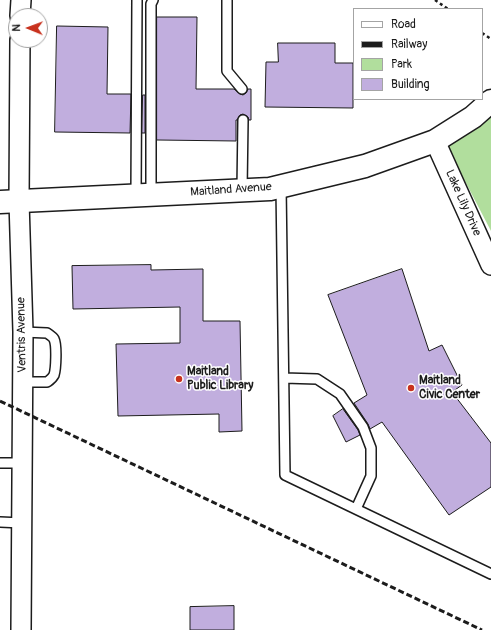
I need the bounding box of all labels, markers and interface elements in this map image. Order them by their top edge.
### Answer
north arrow [8,8,48,48]
legend [353,8,483,100]
text: Road [391,17,416,32]
text: N [10,24,23,32]
text: Railway [391,37,427,52]
text: Park [391,57,412,72]
text: Building [391,77,430,92]
street label: Lake Lily Drive [442,168,484,238]
street label: Maitland Avenue [190,180,272,200]
street label: Ventris Avenue [14,297,30,373]
place label: Maitland Public Library [187,365,253,393]
marker: Maitland Public Library [174,374,184,384]
place label: Maitland Civic Center [419,374,480,402]
marker: Maitland Civic Center [406,383,416,393]

